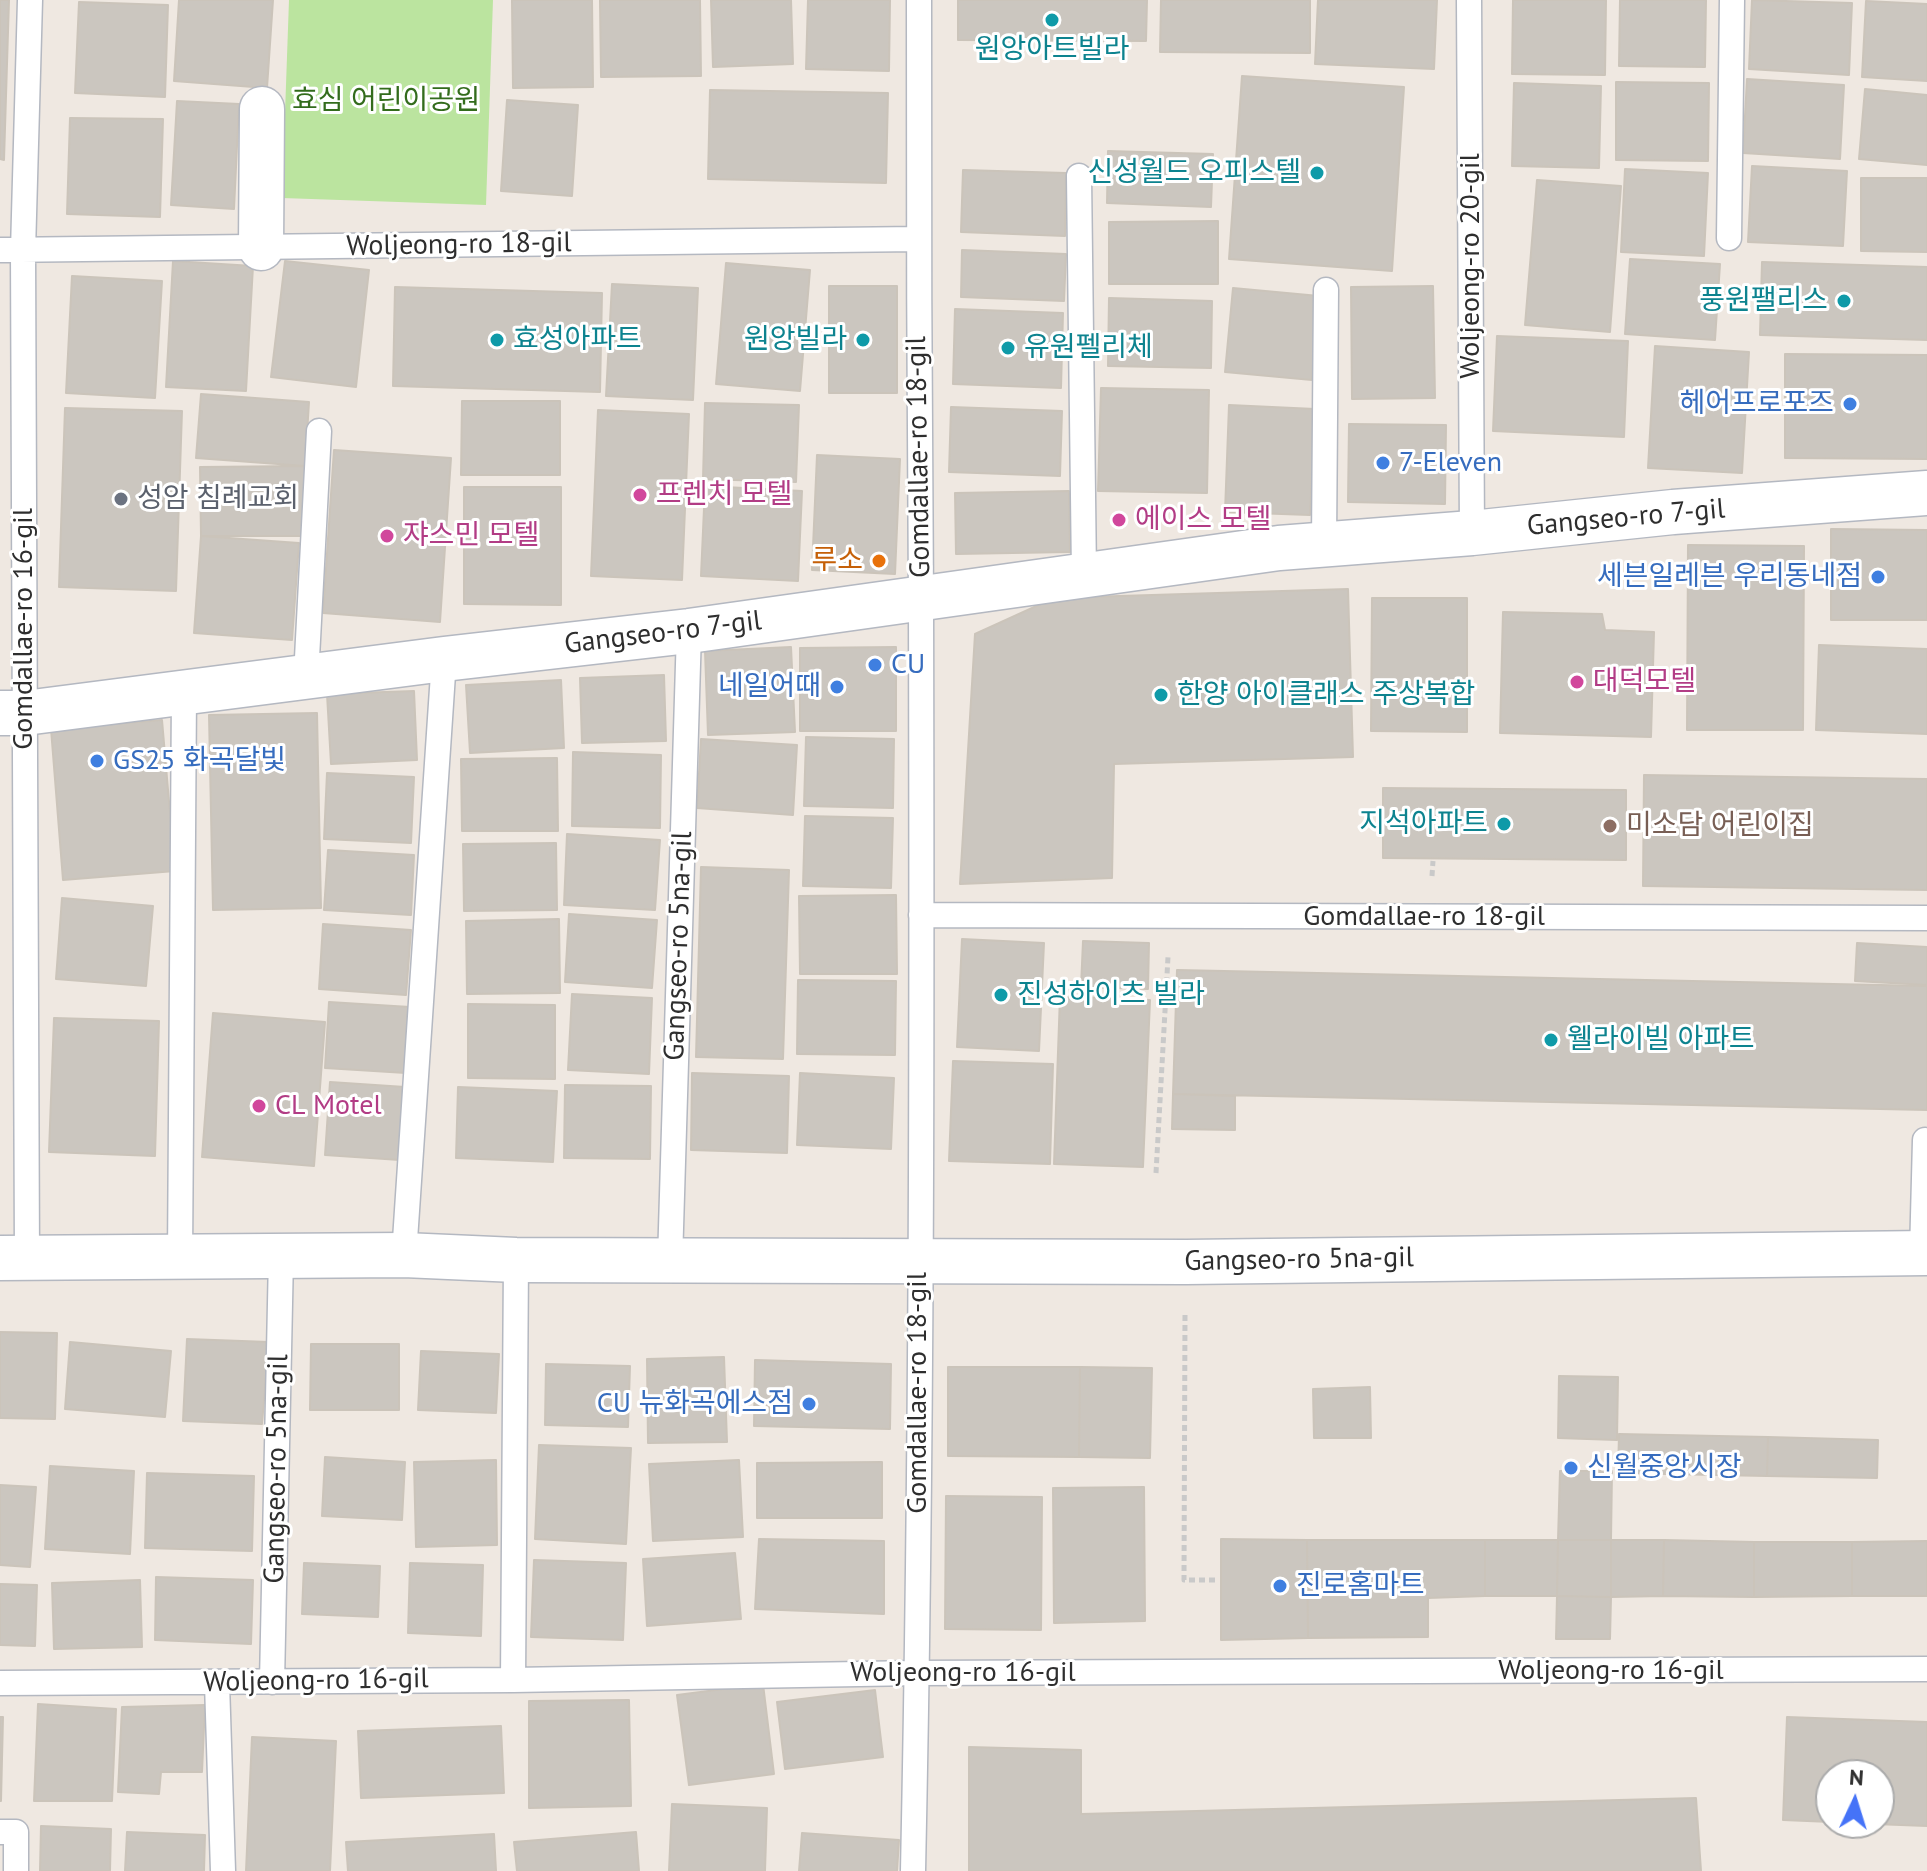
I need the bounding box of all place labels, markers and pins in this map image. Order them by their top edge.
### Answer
marker: 원앙아트빌라 [1043,11,1061,29]
place label: 원앙아트빌라 [975,33,1129,67]
place label: 신성월드 오피스텔 [1087,156,1301,190]
marker: 신성월드 오피스텔 [1308,164,1326,182]
place label: 풍원팰리스 [1699,284,1828,318]
marker: 풍원팰리스 [1835,292,1853,310]
place label: 효성아파트 [513,323,642,357]
place label: 원앙빌라 [744,323,847,357]
marker: 효성아파트 [488,331,506,349]
marker: 원앙빌라 [854,331,872,349]
place label: 유원펠리체 [1024,331,1153,365]
marker: 유원펠리체 [999,339,1017,357]
place label: 헤어프로포즈 [1679,387,1834,421]
marker: 헤어프로포즈 [1841,395,1859,413]
place label: 7-Eleven [1399,446,1502,480]
marker: 7-Eleven [1374,454,1392,472]
place label: 프렌치 모텔 [656,478,792,512]
place label: 성암 침례교회 [137,482,299,516]
marker: 프렌치 모텔 [631,486,649,504]
marker: 성암 침례교회 [112,490,130,508]
place label: 에이스 모텔 [1135,503,1271,537]
marker: 에이스 모텔 [1110,511,1128,529]
place label: 쟈스민 모텔 [403,519,539,553]
marker: 쟈스민 모텔 [378,527,396,545]
place label: 루소 [811,544,863,578]
marker: 루소 [870,552,888,570]
place label: 세븐일레븐 우리동네점 [1597,560,1862,594]
marker: 세븐일레븐 우리동네점 [1869,568,1887,586]
place label: CU [891,648,925,682]
marker: CU [866,656,884,674]
place label: 대덕모텔 [1593,665,1696,699]
place label: 네일어때 [718,670,821,704]
marker: 대덕모텔 [1568,673,1586,691]
marker: 네일어때 [828,678,846,696]
place label: 한양 아이클래스 주상복합 [1177,678,1475,712]
marker: 한양 아이클래스 주상복합 [1152,686,1170,704]
place label: GS25 화곡달빛 [113,744,286,778]
marker: GS25 화곡달빛 [88,752,106,770]
place label: 지석아파트 [1359,807,1488,841]
place label: 미소담 어린이집 [1626,809,1814,843]
marker: 지석아파트 [1495,815,1513,833]
marker: 미소담 어린이집 [1601,817,1619,835]
place label: 진성하이츠 빌라 [1017,978,1205,1012]
marker: 진성하이츠 빌라 [992,986,1010,1004]
place label: 웰라이빌 아파트 [1567,1023,1755,1057]
marker: 웰라이빌 아파트 [1542,1031,1560,1049]
place label: CL Motel [275,1089,382,1123]
marker: CL Motel [250,1097,268,1115]
place label: CU 뉴화곡에스점 [597,1387,793,1421]
marker: CU 뉴화곡에스점 [800,1395,818,1413]
place label: 신월중앙시장 [1587,1451,1742,1485]
marker: 신월중앙시장 [1562,1459,1580,1477]
place label: 진로홈마트 [1296,1569,1425,1603]
marker: 진로홈마트 [1271,1577,1289,1595]

